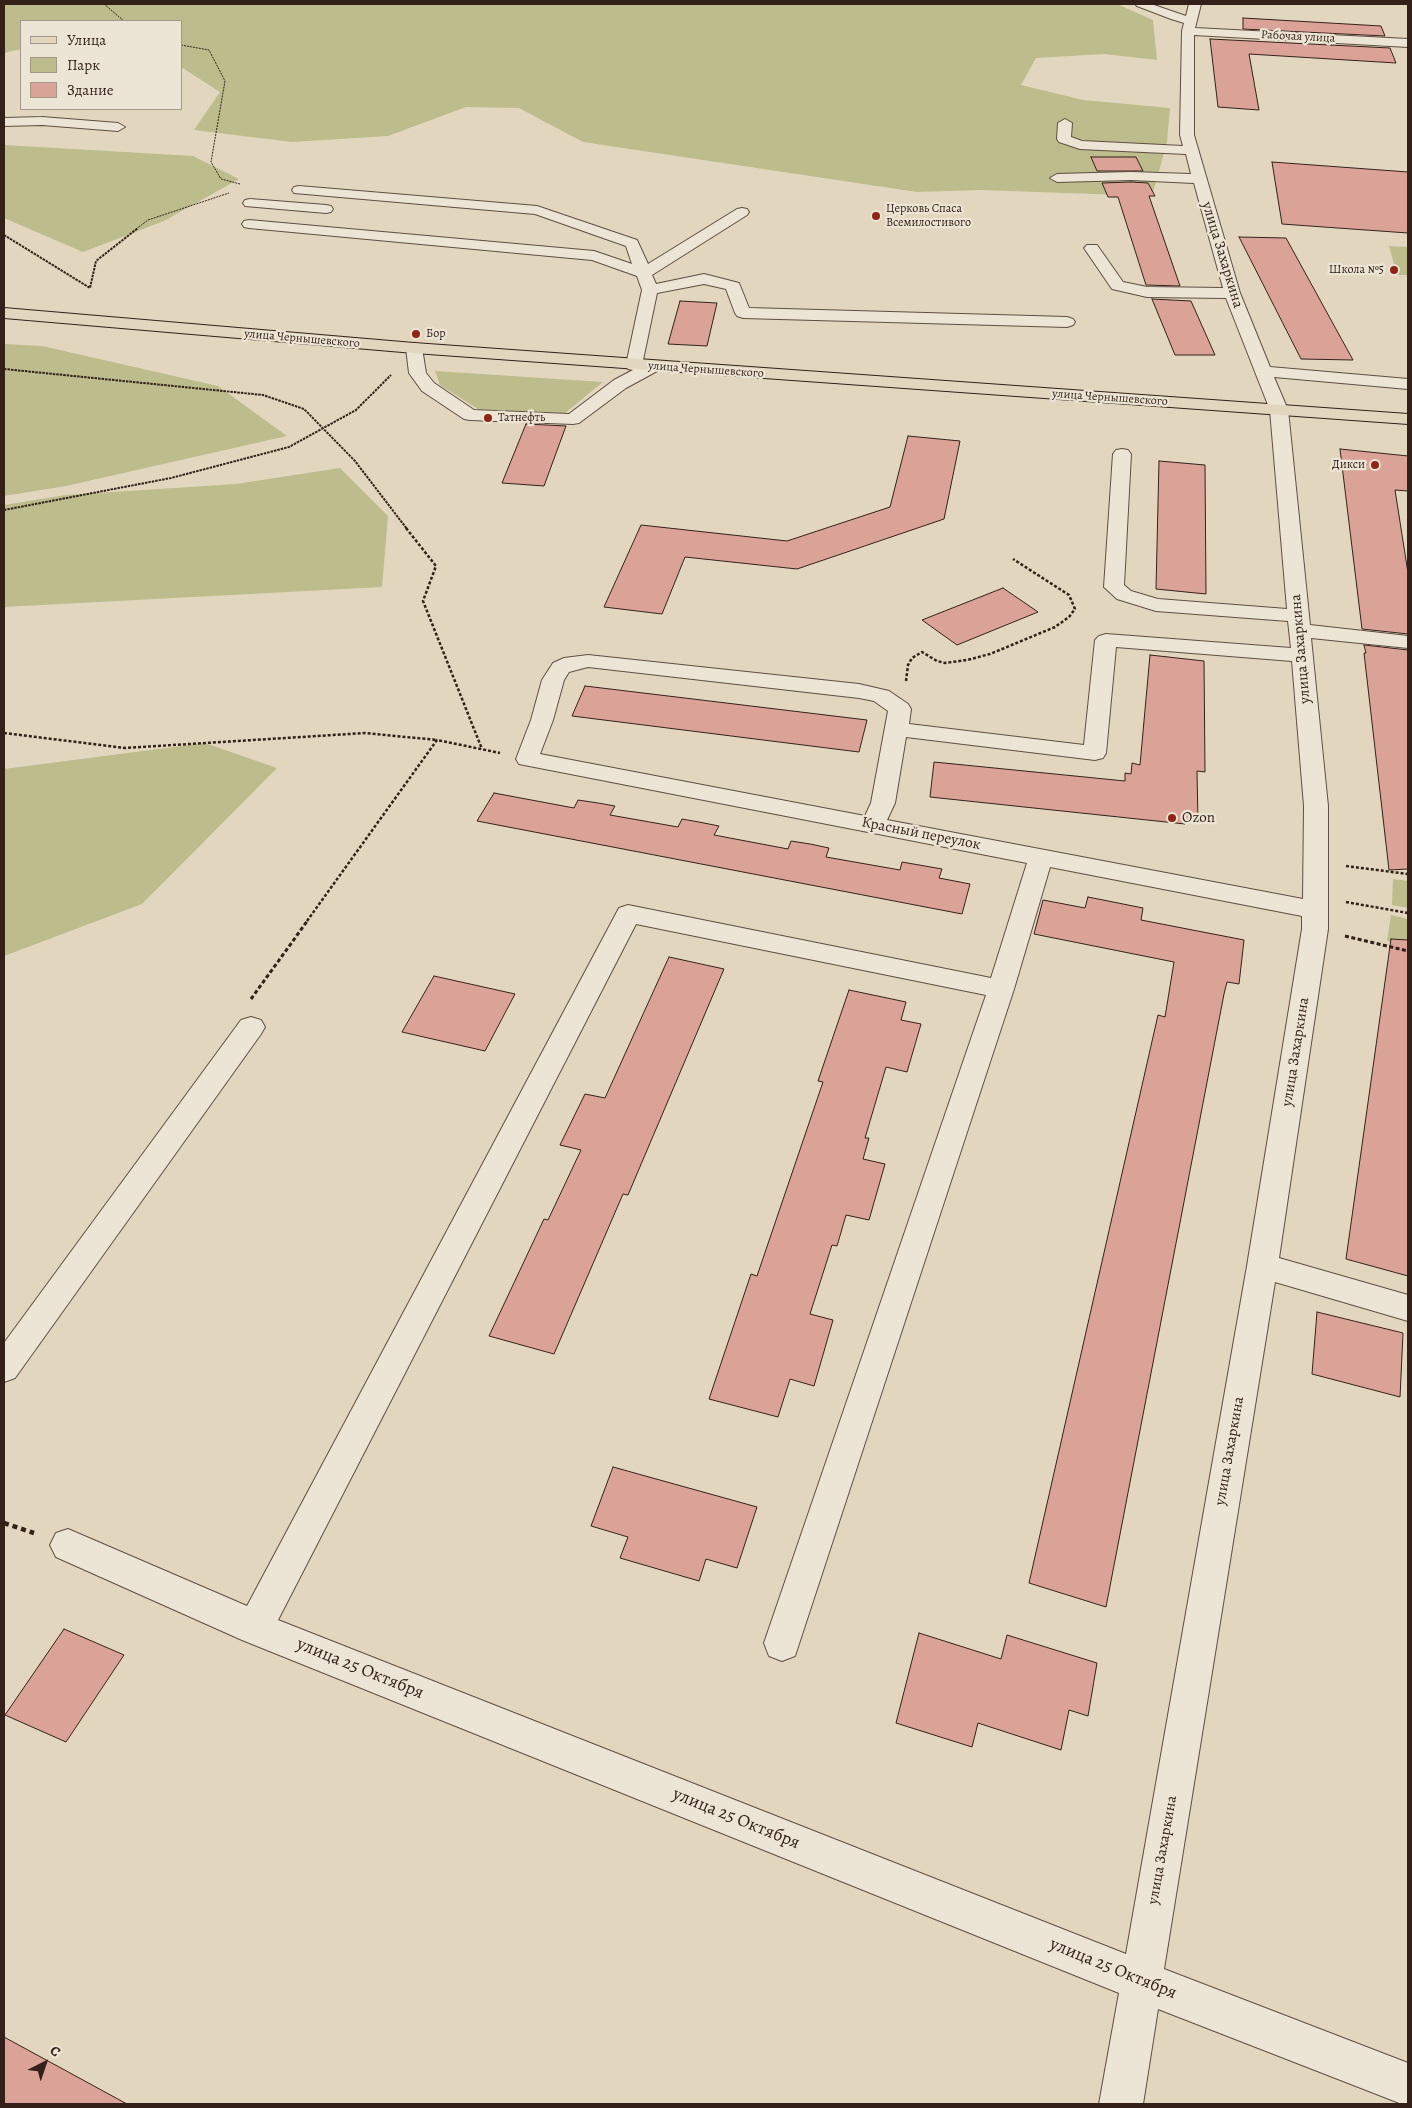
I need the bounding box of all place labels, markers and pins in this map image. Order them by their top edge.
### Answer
place label: Церковь Спаса Всемилостивого [886,202,971,230]
marker: Церковь Спаса Всемилостивого [870,210,882,222]
place label: Школа №5 [1329,263,1384,277]
marker: Школа №5 [1388,264,1400,276]
place label: Бор [426,327,446,341]
marker: Бор [410,328,422,340]
place label: Татнефть [498,411,545,425]
marker: Татнефть [482,412,494,424]
place label: Дикси [1332,458,1365,472]
marker: Дикси [1369,459,1381,471]
place label: Ozon [1182,809,1215,827]
marker: Ozon [1166,812,1178,824]

